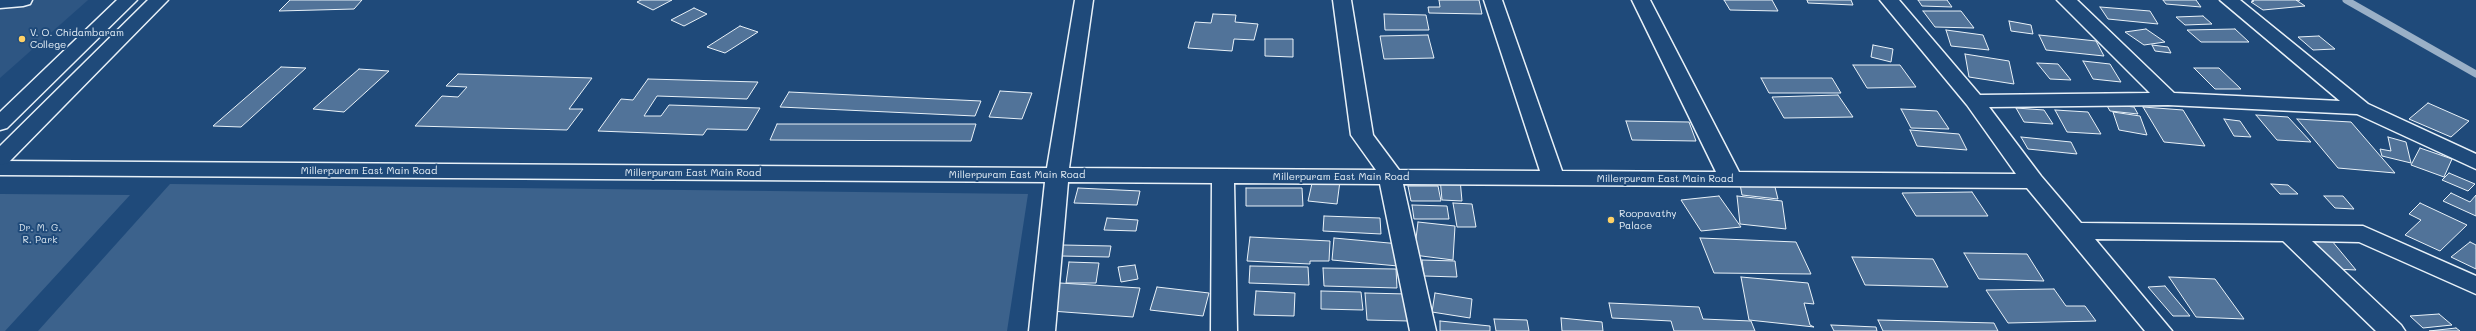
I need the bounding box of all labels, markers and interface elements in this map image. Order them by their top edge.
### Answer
place label: V. O. Chidambaram College [30,27,124,50]
marker: V. O. Chidambaram College [17,34,27,44]
street label: Millerpuram East Main Road [301,165,437,177]
street label: Millerpuram East Main Road [625,167,761,179]
street label: Millerpuram East Main Road [949,169,1085,181]
street label: Millerpuram East Main Road [1273,171,1409,183]
street label: Millerpuram East Main Road [1597,173,1733,185]
place label: Roopavathy Palace [1619,208,1676,232]
marker: Roopavathy Palace [1606,215,1616,225]
park label: Dr. M. G. R. Park [19,222,61,246]

